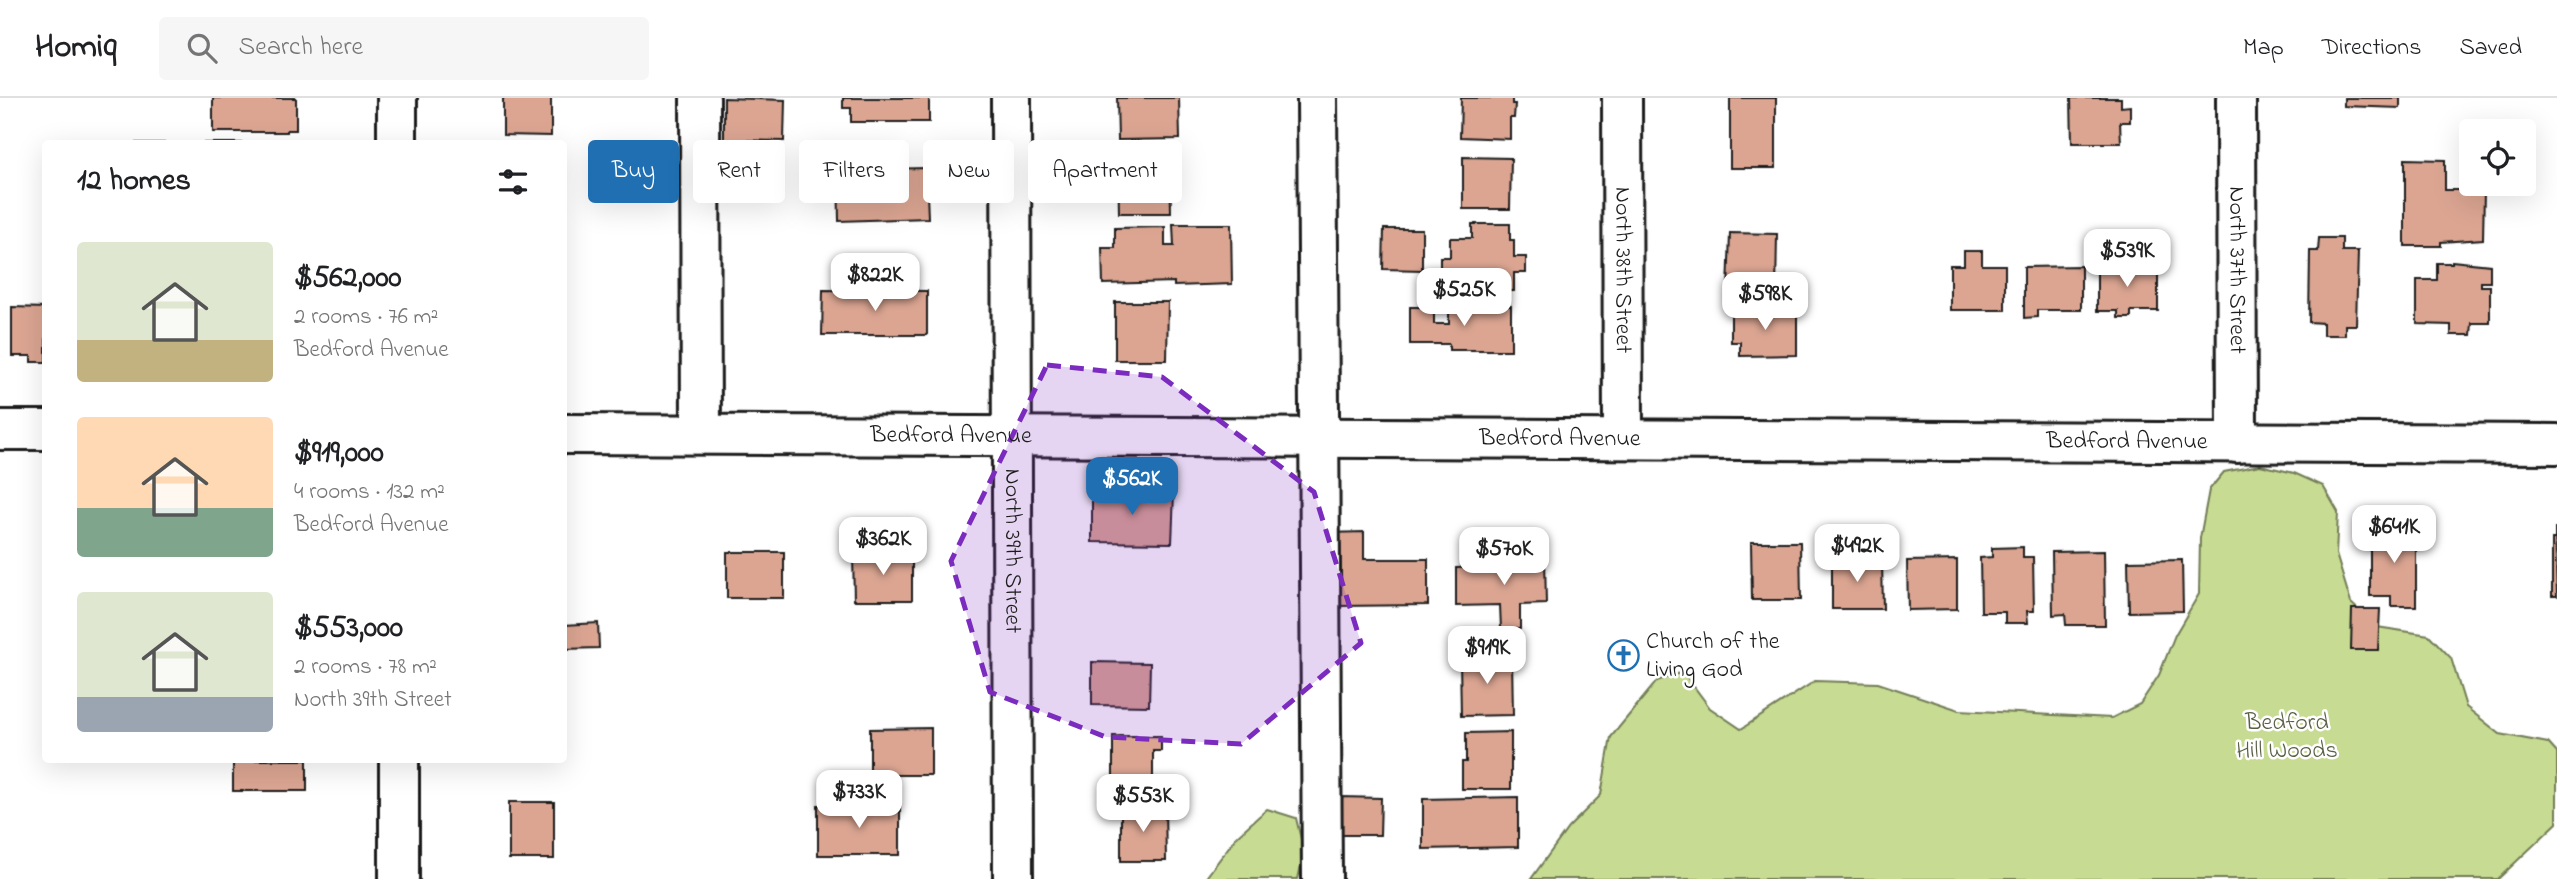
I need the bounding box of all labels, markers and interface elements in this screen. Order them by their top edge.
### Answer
search box [159,17,649,80]
text: Homiq [35,24,117,72]
icon: search [183,29,221,67]
text: Search here [239,29,363,67]
text: Map [2243,31,2284,66]
text: Directions [2322,31,2421,66]
text: Saved [2459,31,2522,66]
map controls [2459,119,2536,196]
button: locate [2459,119,2536,196]
chip: Buy [588,140,679,203]
chip: Rent [693,140,785,203]
chip: Filters [799,140,909,203]
chip: New [923,140,1014,203]
chip: Apartment [1028,140,1182,203]
text: 12 homes [77,160,191,204]
icon: filters [494,163,532,201]
street label: North 37th Street [2219,186,2254,354]
street label: North 38th Street [1605,187,1640,353]
pin: $539K [2078,230,2176,289]
text: $539K [2100,235,2154,268]
pin: $822K [826,254,924,313]
text: $562,000 [294,257,401,301]
text: $822K [847,259,903,292]
pin: $525K [1415,268,1513,328]
icon: home [133,270,217,354]
pin: $598K [1716,272,1814,332]
text: $525K [1433,274,1495,307]
text: $598K [1738,278,1792,311]
text: 2 rooms · 76 m² [294,301,438,334]
text: Bedford Avenue [294,334,449,367]
street label: Bedford Avenue [869,418,1032,454]
street label: Bedford Avenue [1478,421,1641,457]
street label: Bedford Avenue [2045,424,2208,460]
text: $919,000 [294,432,384,476]
icon: home [133,445,217,529]
pin: $562K [1083,458,1181,517]
text: $562K [1102,463,1162,496]
street label: North 39th Street [994,469,1030,633]
text: 4 rooms · 132 m² [294,476,445,509]
pin: $641K [2345,505,2443,565]
text: Bedford Avenue [294,509,449,542]
text: $641K [2368,511,2420,544]
pin: $362K [834,518,932,577]
text: $362K [855,523,911,556]
pin: $492K [1808,524,1906,584]
pin: $570K [1455,528,1553,587]
text: $492K [1831,530,1883,563]
text: $570K [1475,533,1533,566]
text: $553,000 [294,607,403,651]
icon: home [133,620,217,704]
place label: Church of the Living God [1646,625,1780,688]
pin: $919K [1438,626,1536,686]
text: $919K [1464,632,1510,665]
church icon: Church of the Living God [1606,639,1640,673]
text: 2 rooms · 78 m² [294,651,437,684]
text: North 39th Street [294,684,452,717]
park label: Bedford Hill Woods [2236,706,2338,769]
pin: $733K [810,770,908,830]
pin: $553K [1094,774,1192,834]
text: $733K [832,776,886,809]
text: $553K [1113,780,1173,813]

